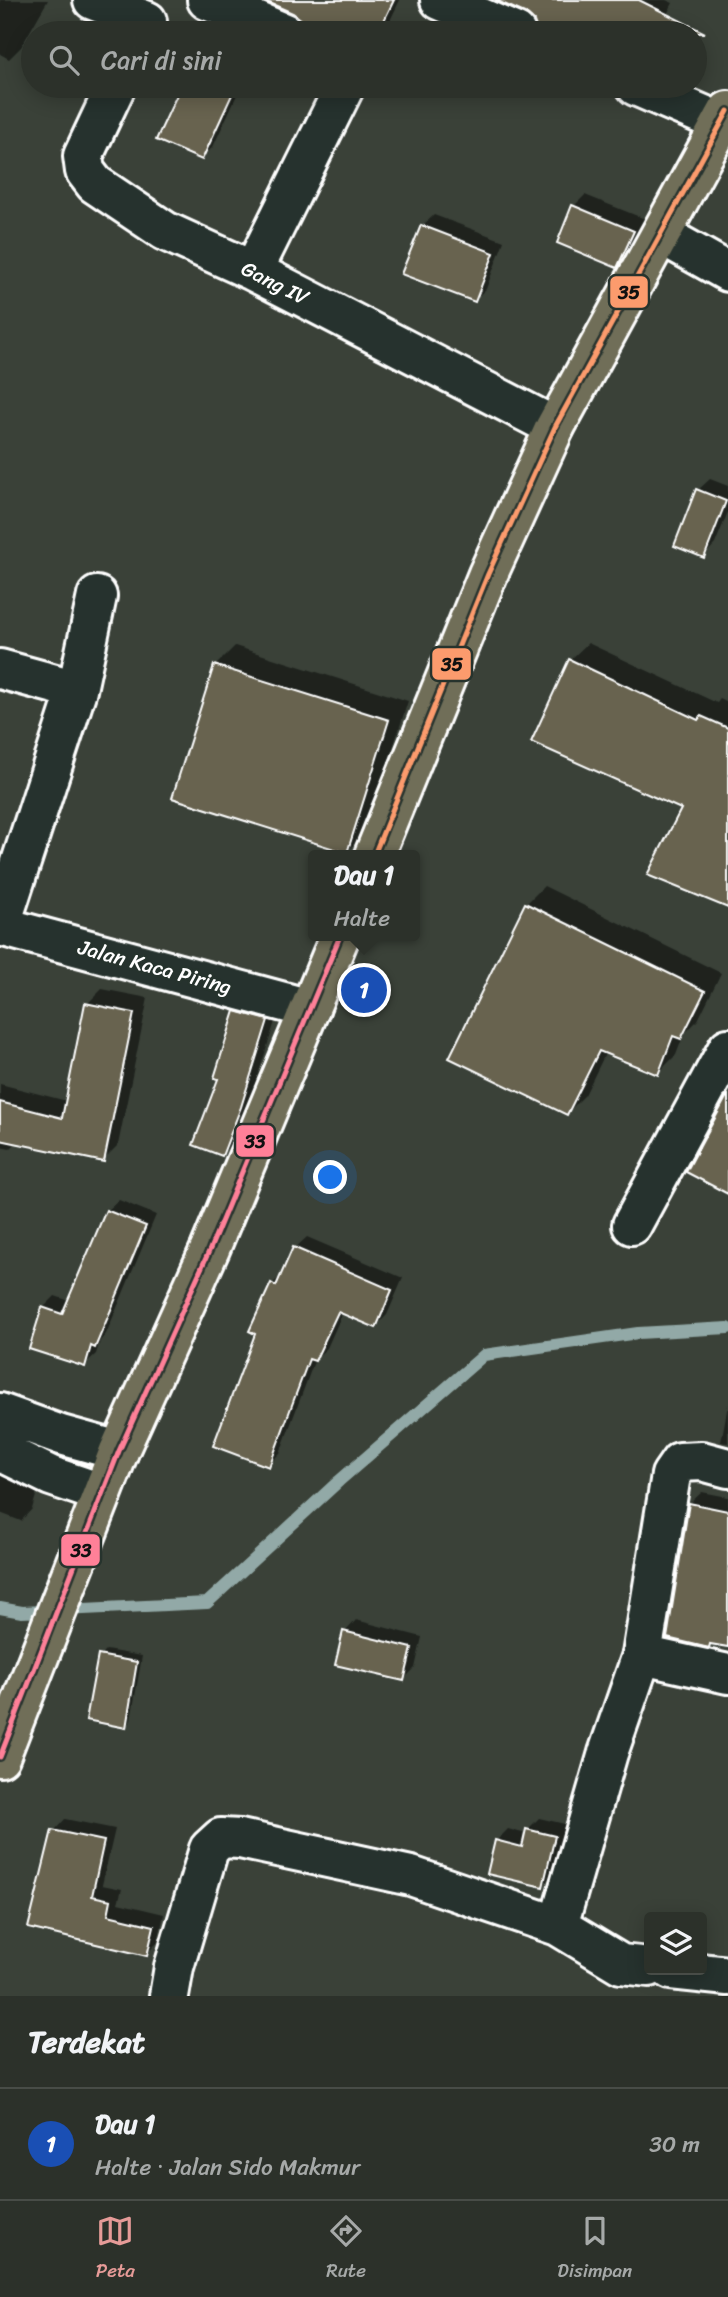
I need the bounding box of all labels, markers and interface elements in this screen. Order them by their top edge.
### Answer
search box [21,21,707,98]
text: Cari di sini [101,37,222,83]
icon: search [45,41,83,79]
street label: Gang IV [234,250,317,317]
line badge: 35 [609,275,649,309]
text: 35 [617,276,640,309]
line badge: 35 [431,647,472,681]
text: 35 [440,648,463,681]
popup [308,850,420,941]
text: Dau 1 [334,852,394,898]
text: Halte [334,898,390,939]
street label: Jalan Kaca Piring [73,928,236,1006]
pin: 1 [341,964,387,1016]
line badge: 33 [235,1124,275,1158]
text: 33 [244,1125,266,1158]
your location [313,1160,347,1194]
line badge: 33 [60,1533,101,1567]
text: 33 [70,1534,92,1567]
map controls [644,1912,707,1975]
button: layers [644,1912,707,1975]
text: Terdekat [28,2015,145,2069]
text: Dau 1 [95,2101,155,2147]
text: 1 [46,2124,56,2165]
text: 30 m [649,2124,700,2165]
text: Halte · Jalan Sido Makmur [95,2147,361,2188]
tab: Peta [96,2212,135,2287]
tab: Rute [326,2212,366,2287]
tab: Disimpan [557,2212,632,2287]

